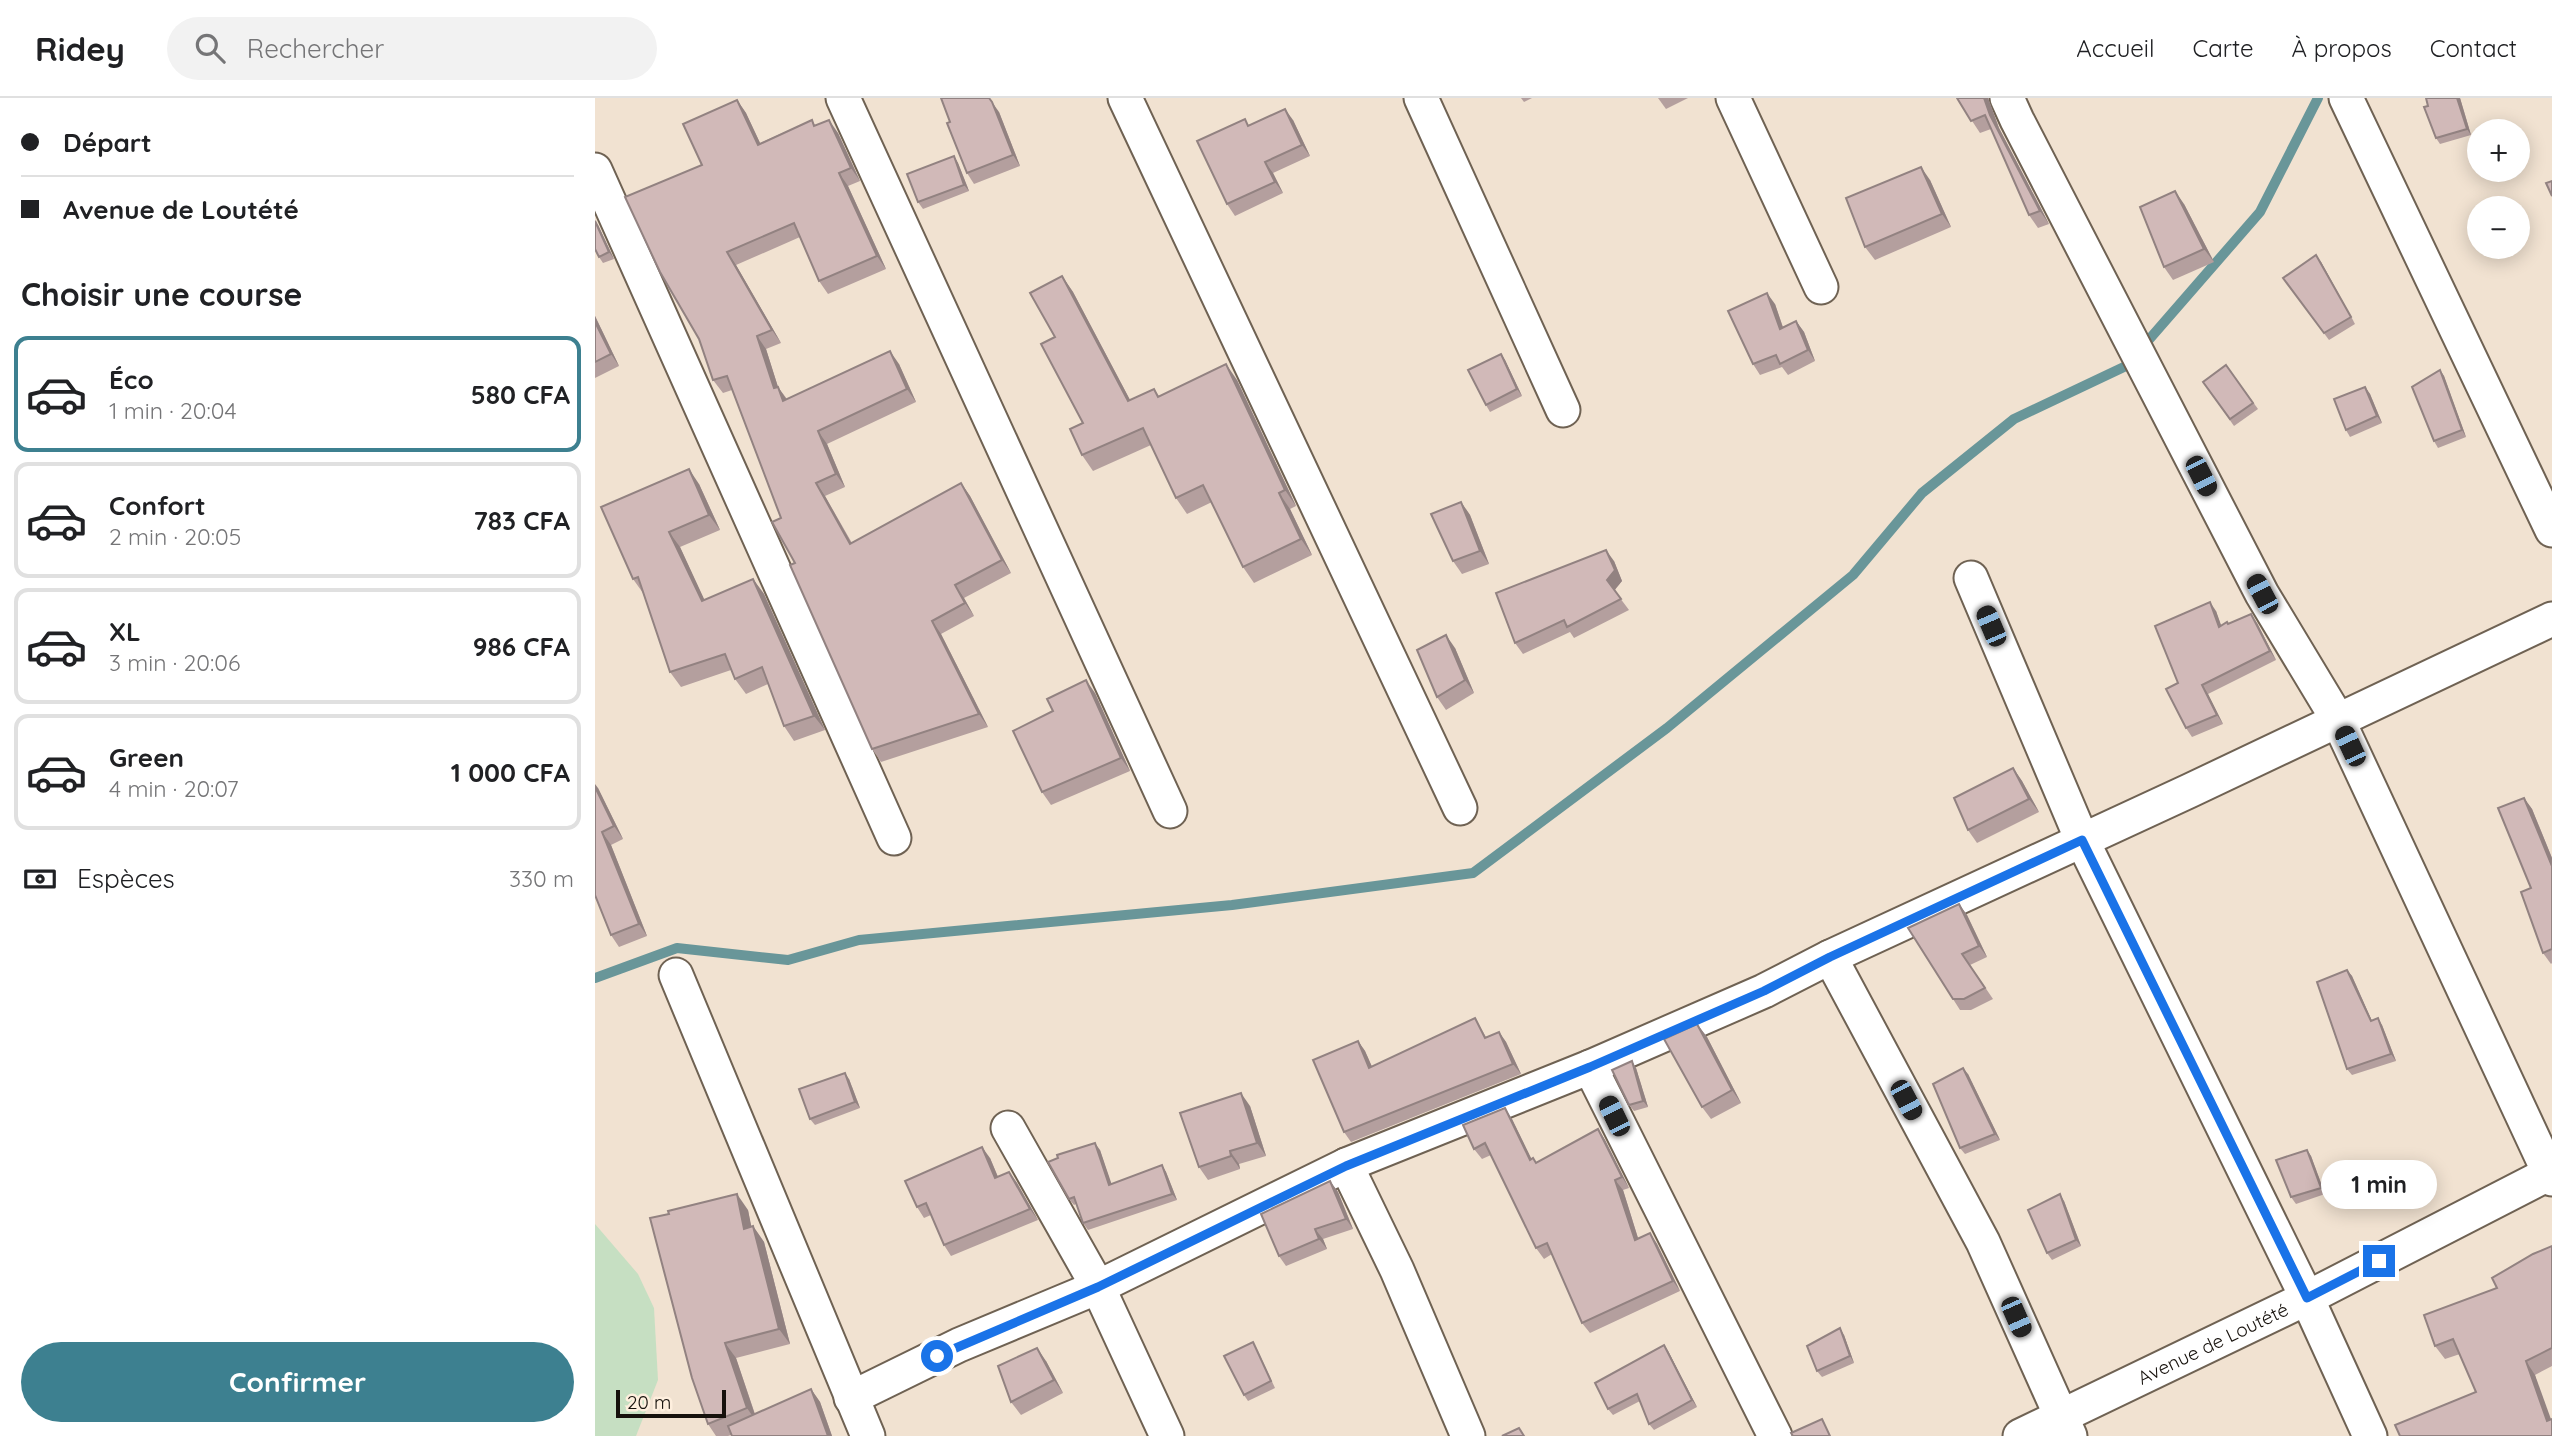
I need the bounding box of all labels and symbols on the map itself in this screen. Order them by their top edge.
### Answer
car [2183,453,2220,499]
car [2243,571,2282,617]
car [1974,603,2009,649]
car [2332,723,2369,769]
car [1887,1077,1926,1123]
car [1596,1093,1633,1139]
callout: 1 min [2321,1160,2437,1208]
route end [2363,1245,2395,1277]
car [1998,1294,2035,1340]
street label: Avenue de Loutété [2134,1297,2292,1390]
route start [921,1340,953,1372]
scale bar [616,1387,726,1419]

